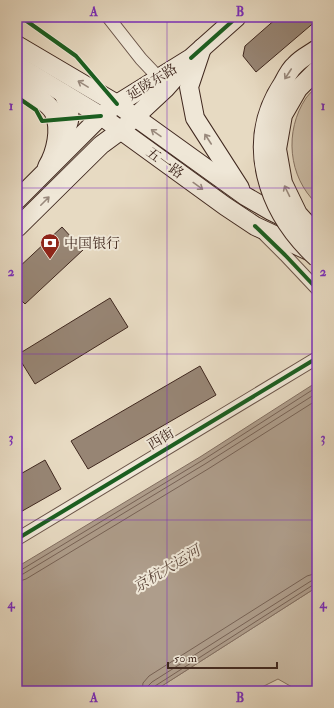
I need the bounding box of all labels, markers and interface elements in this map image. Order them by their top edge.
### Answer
text: A [89,4,99,20]
text: B [236,4,244,20]
street label: 延陵东路 [124,60,180,104]
one-way arrow [284,68,292,79]
one-way arrow [77,80,89,88]
text: 1 [9,98,14,114]
text: 1 [321,98,326,114]
one-way arrow [150,128,161,137]
one-way arrow [204,133,212,145]
street label: 五一路 [143,144,187,182]
one-way arrow [192,182,203,190]
one-way arrow [283,186,290,198]
one-way arrow [40,196,50,206]
bank icon: 中国银行 [39,232,61,260]
place label: 中国银行 [64,235,120,252]
text: 2 [8,264,15,280]
text: 2 [320,264,327,280]
street label: 西街 [145,425,177,453]
text: 3 [9,430,14,446]
text: 3 [321,430,326,446]
water label: 京杭大运河 [130,540,207,596]
text: 4 [6,596,15,612]
text: 4 [318,596,327,612]
scale bar [168,644,277,670]
text: 50 m [174,651,198,666]
text: A [89,690,99,706]
text: B [236,690,244,706]

